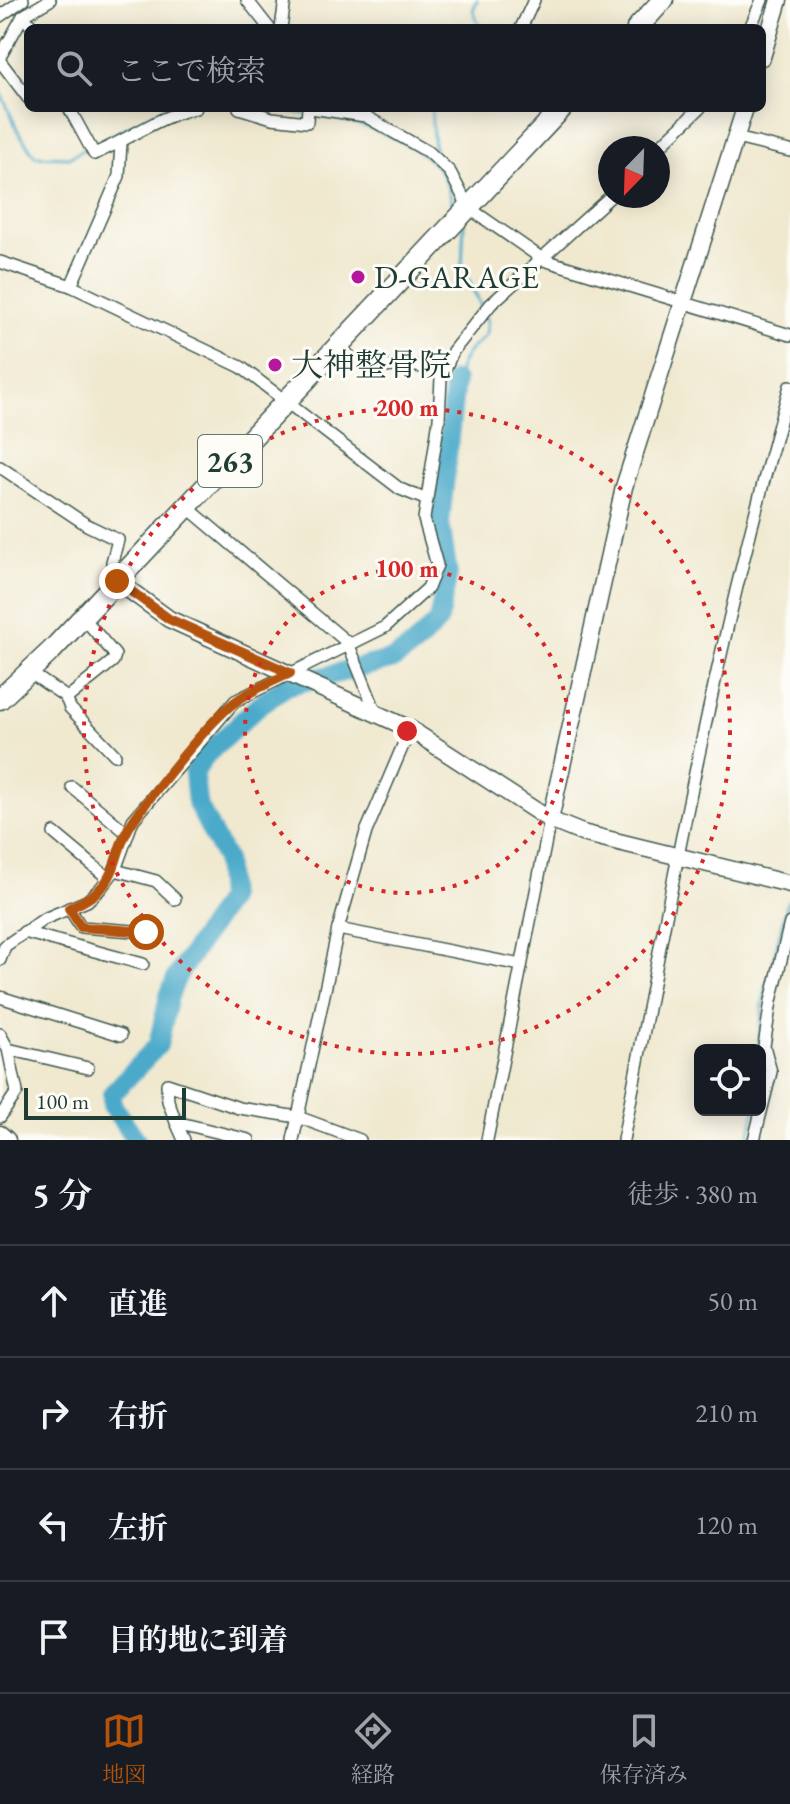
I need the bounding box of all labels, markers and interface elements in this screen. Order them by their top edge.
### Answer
search box [24,24,766,112]
icon: search [52,46,96,90]
text: ここで検索 [116,51,266,90]
north arrow [598,136,670,208]
place label: D-GARAGE [374,256,539,298]
marker: D-GARAGE [349,268,367,286]
place label: 大神整骨院 [291,344,451,386]
marker: 大神整骨院 [266,356,284,374]
text: 200 m [375,392,439,423]
road number: 263 [198,435,262,487]
text: 100 m [375,553,439,584]
route end [99,563,135,599]
centre of rings [393,717,421,745]
route start [128,914,164,950]
map controls [694,1044,766,1116]
button: locate [694,1044,766,1116]
scale bar [24,1084,186,1120]
text: 100 m [36,1087,89,1116]
text: 5 分 [32,1173,92,1217]
text: 徒歩 · 380 m [628,1177,758,1211]
icon: ahead [32,1279,76,1323]
text: 直進 [108,1284,168,1323]
text: 50 m [708,1284,758,1318]
icon: right [32,1391,76,1435]
text: 右折 [108,1396,168,1435]
text: 210 m [695,1396,758,1430]
icon: left [32,1503,76,1547]
text: 左折 [108,1508,168,1547]
text: 120 m [695,1508,758,1542]
icon: arrive [32,1615,76,1659]
text: 目的地に到着 [108,1620,288,1659]
tab: 地図 [102,1709,146,1789]
tab: 経路 [351,1709,395,1789]
tab: 保存済み [600,1709,688,1789]

